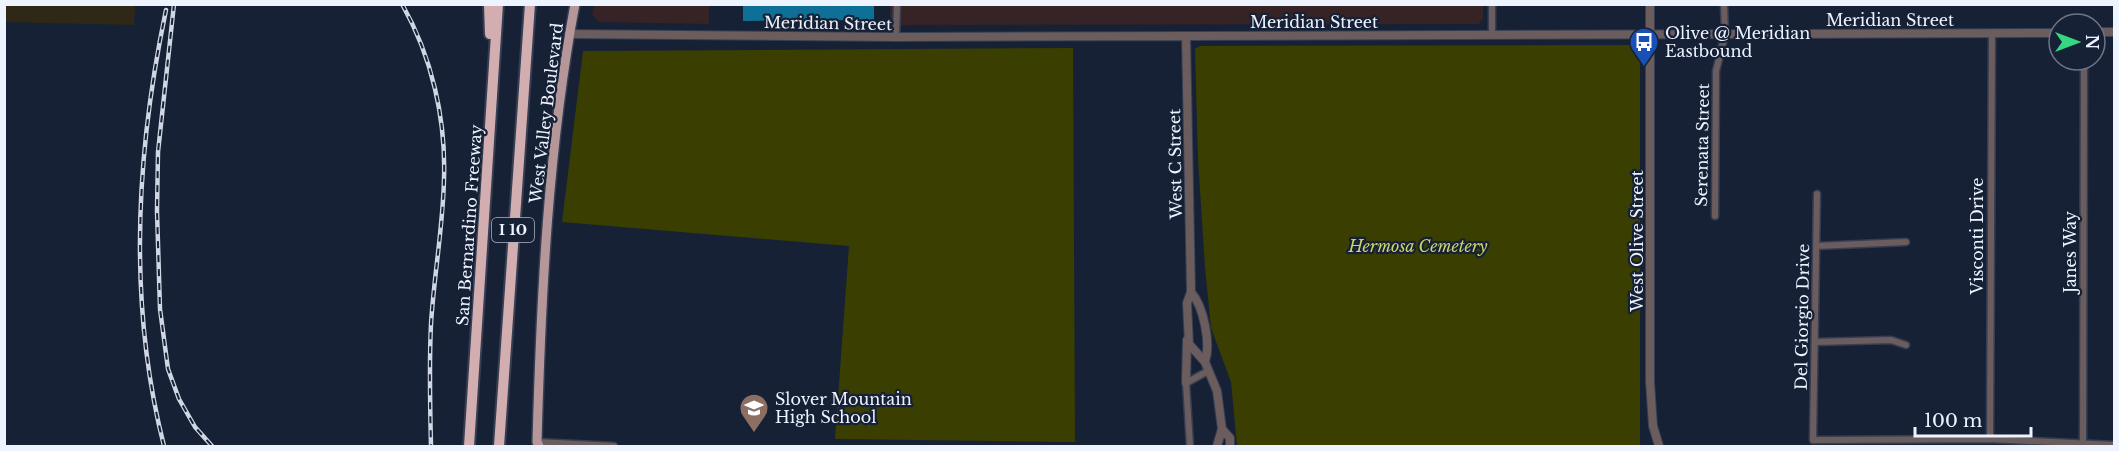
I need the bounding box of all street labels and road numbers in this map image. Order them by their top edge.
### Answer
street label: Meridian Street [1826,10,1954,30]
street label: Meridian Street [764,12,892,34]
street label: Meridian Street [1250,12,1378,32]
street label: West Valley Boulevard [525,21,567,206]
street label: Serenata Street [1691,83,1713,207]
street label: West C Street [1164,109,1186,220]
street label: San Bernardino Freeway [452,123,486,326]
street label: West Olive Street [1627,170,1647,313]
street label: Visconti Drive [1967,177,1987,296]
street label: Janes Way [2060,210,2080,295]
road number: I 10 [492,218,534,242]
street label: Del Giorgio Drive [1791,244,1813,390]

